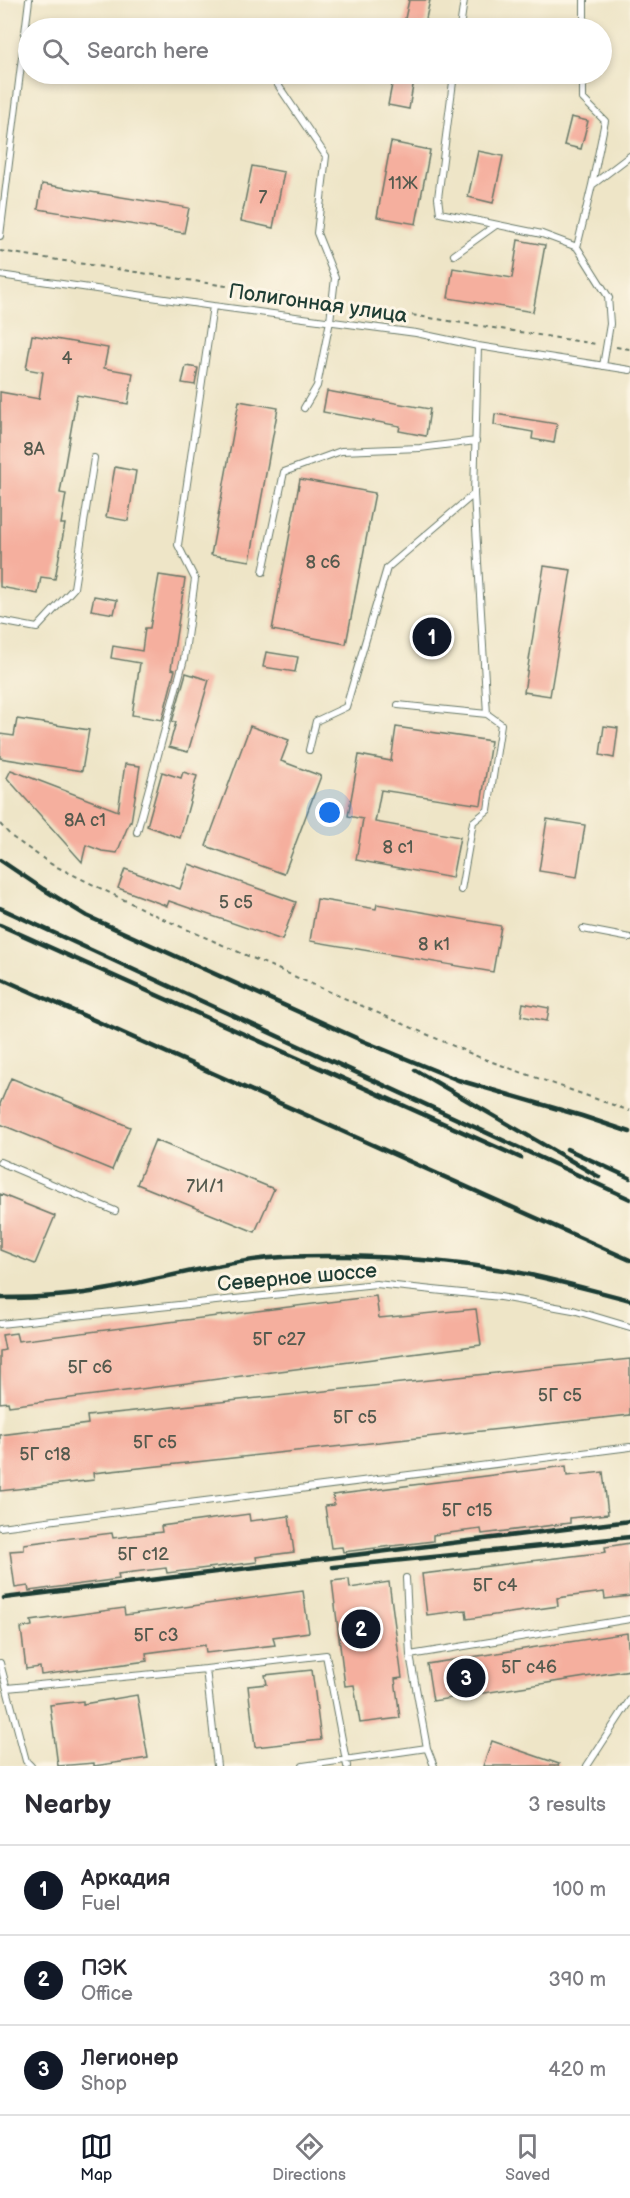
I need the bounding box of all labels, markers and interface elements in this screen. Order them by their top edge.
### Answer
search box [18,18,612,84]
icon: search [39,35,72,68]
text: Search here [87,38,209,65]
house number: 11Ж [388,173,418,194]
house number: 7 [259,187,268,208]
street label: Полигонная улица [227,279,410,329]
house number: 4 [62,348,73,369]
house number: 8А [23,439,45,460]
house number: 8 с6 [305,552,341,573]
pin: 1 [412,614,452,660]
your location [315,798,344,827]
house number: 8А с1 [64,810,106,831]
house number: 8 с1 [382,837,414,858]
house number: 5 с5 [219,892,253,913]
house number: 8 к1 [418,934,450,955]
house number: 7И/1 [186,1176,224,1197]
street label: Северное шоссе [216,1258,378,1297]
house number: 5Г с27 [252,1329,306,1350]
house number: 5Г с6 [68,1357,112,1378]
house number: 5Г с5 [538,1385,582,1406]
house number: 5Г с5 [333,1407,377,1428]
house number: 5Г с5 [133,1432,177,1453]
house number: 5Г с18 [19,1444,71,1465]
house number: 5Г с15 [441,1500,493,1521]
house number: 5Г с12 [117,1544,169,1565]
house number: 5Г с4 [473,1575,517,1596]
pin: 2 [342,1606,380,1652]
house number: 5Г с3 [133,1625,179,1646]
pin: 3 [446,1656,486,1700]
house number: 5Г с46 [501,1657,557,1678]
text: Nearby [24,1790,111,1821]
text: 3 results [528,1793,606,1817]
text: Аркадия [81,1865,171,1892]
text: 1 [39,1878,48,1902]
text: 100 m [553,1878,606,1902]
text: Fuel [81,1892,120,1916]
text: ПЭК [81,1955,127,1982]
text: 2 [38,1968,49,1992]
text: 390 m [548,1968,606,1992]
text: Office [81,1982,133,2006]
text: Легионер [81,2045,179,2072]
text: 3 [38,2058,49,2082]
text: 420 m [548,2058,606,2082]
text: Shop [81,2072,127,2096]
tab: Map [80,2130,113,2185]
tab: Directions [272,2130,346,2185]
tab: Saved [505,2130,550,2185]

